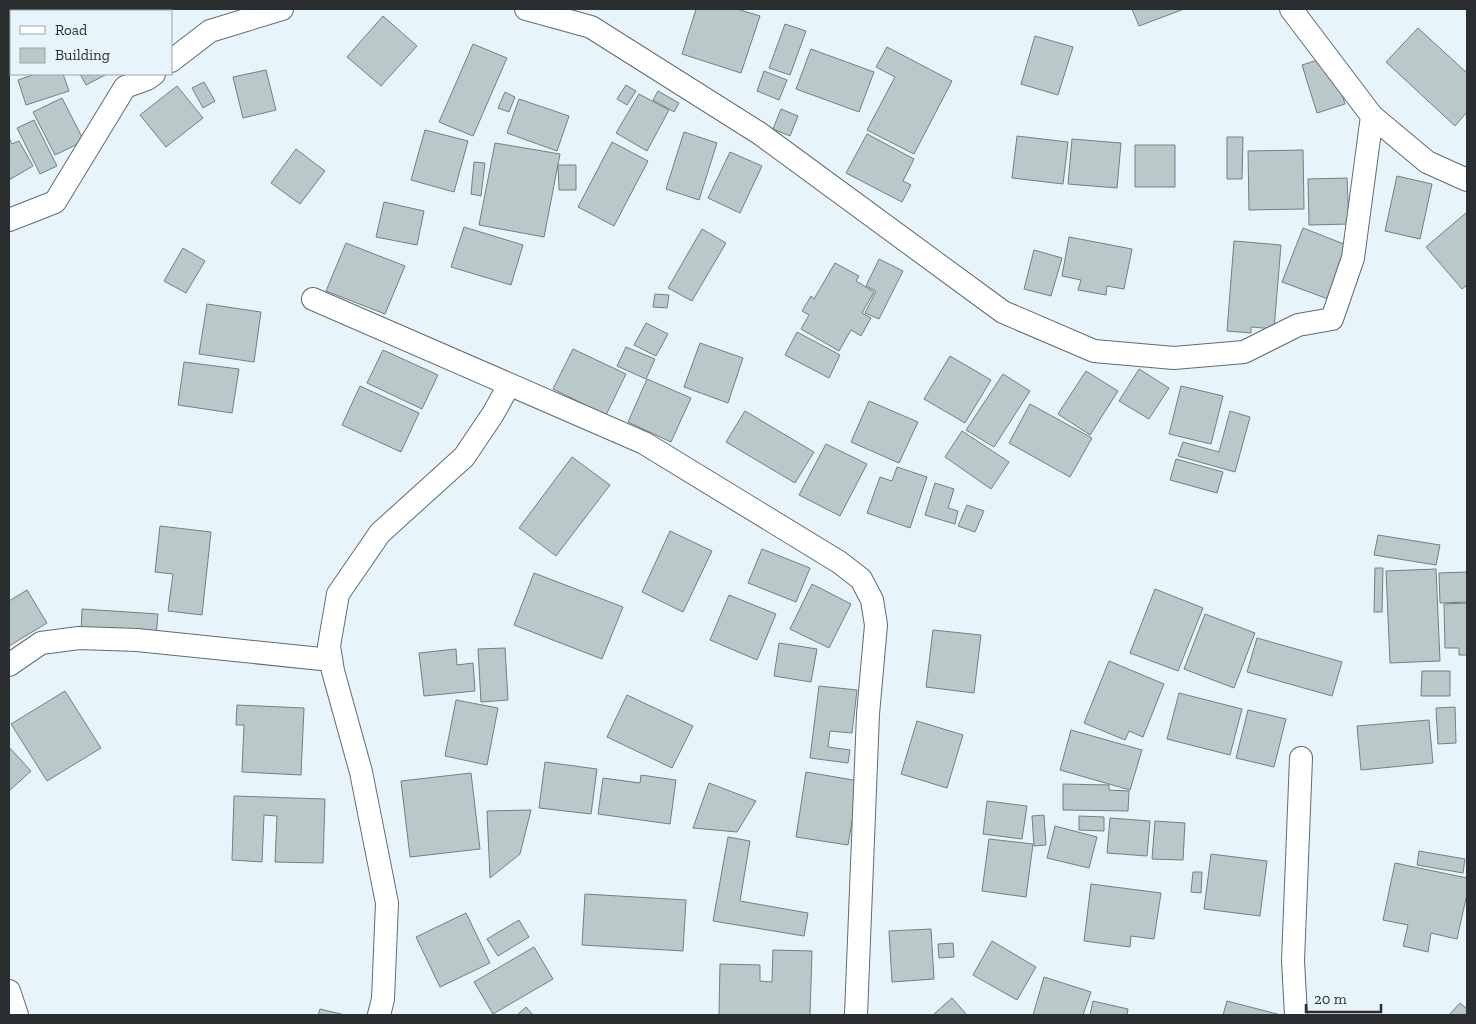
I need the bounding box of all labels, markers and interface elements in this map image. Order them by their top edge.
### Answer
legend [10,10,172,75]
text: Road [55,21,88,39]
text: Building [55,46,110,64]
scale bar [1306,982,1381,1014]
text: 20 m [1314,990,1347,1008]

